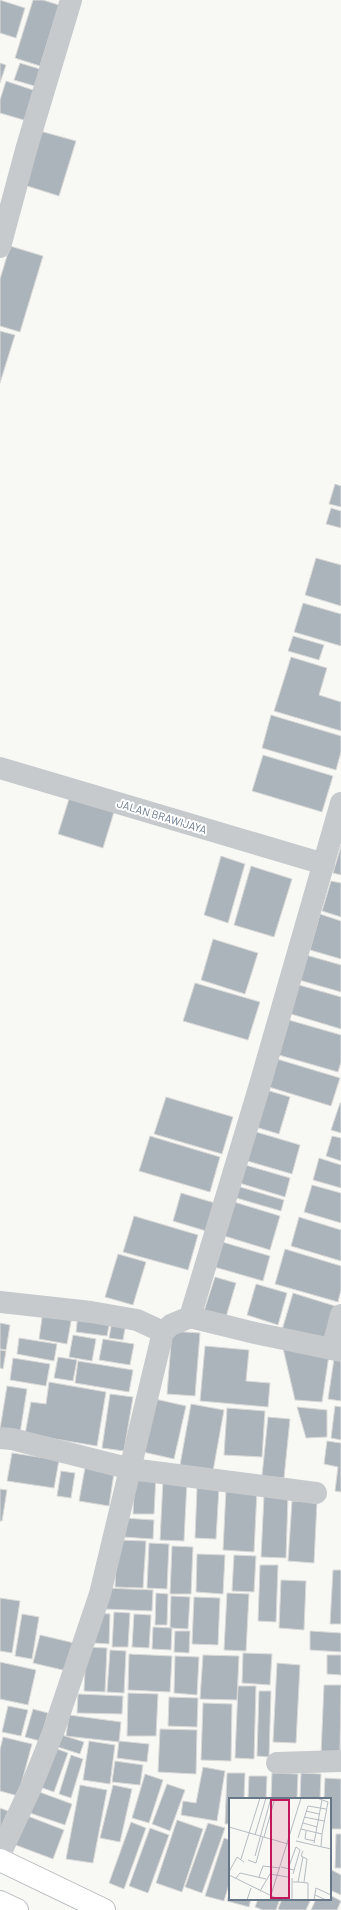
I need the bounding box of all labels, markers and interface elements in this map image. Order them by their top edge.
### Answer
street label: JALAN BRAWIJAYA [116,796,209,836]
inset map [229,1798,331,1900]

